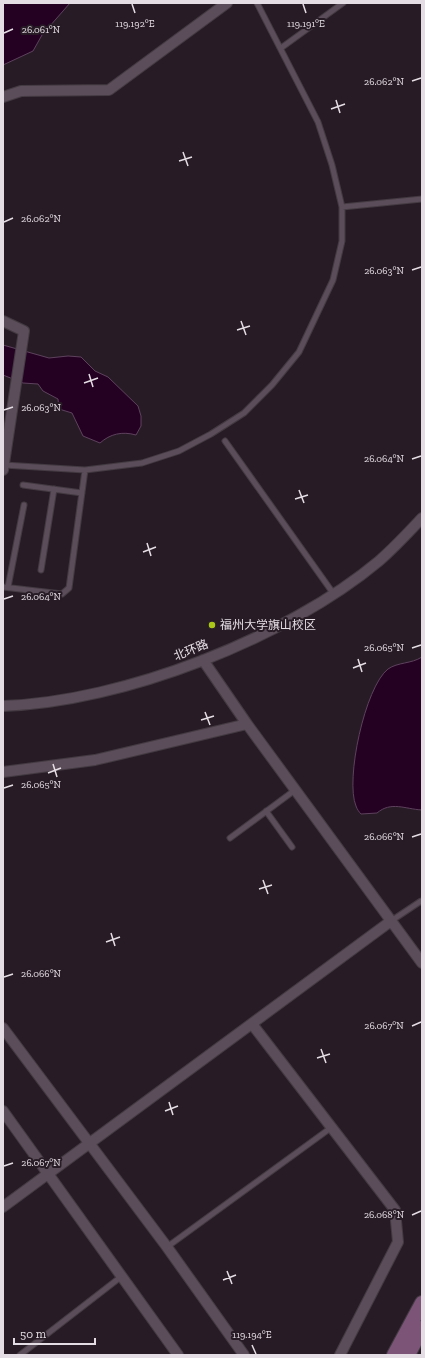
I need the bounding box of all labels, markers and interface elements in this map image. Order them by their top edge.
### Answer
text: 119.192°E [115,18,155,30]
text: 119.191°E [287,18,325,30]
text: 26.061°N [22,24,61,36]
text: 26.062°N [364,76,405,88]
text: 26.062°N [21,213,62,225]
text: 26.063°N [364,265,404,277]
text: 26.063°N [21,402,61,414]
text: 26.064°N [364,453,405,465]
text: 26.064°N [21,591,62,603]
place label: 福州大学旗山校区 [220,618,316,632]
marker: 福州大学旗山校区 [207,620,217,630]
street label: 北环路 [172,637,210,663]
text: 26.065°N [364,642,405,654]
text: 26.065°N [21,779,62,791]
text: 26.066°N [364,831,405,843]
text: 26.066°N [21,968,62,980]
text: 26.067°N [364,1020,404,1032]
text: 26.067°N [21,1157,61,1169]
text: 26.068°N [364,1209,405,1221]
scale bar [14,1320,95,1346]
text: 50 m [20,1327,47,1341]
text: 119.194°E [232,1329,272,1341]

